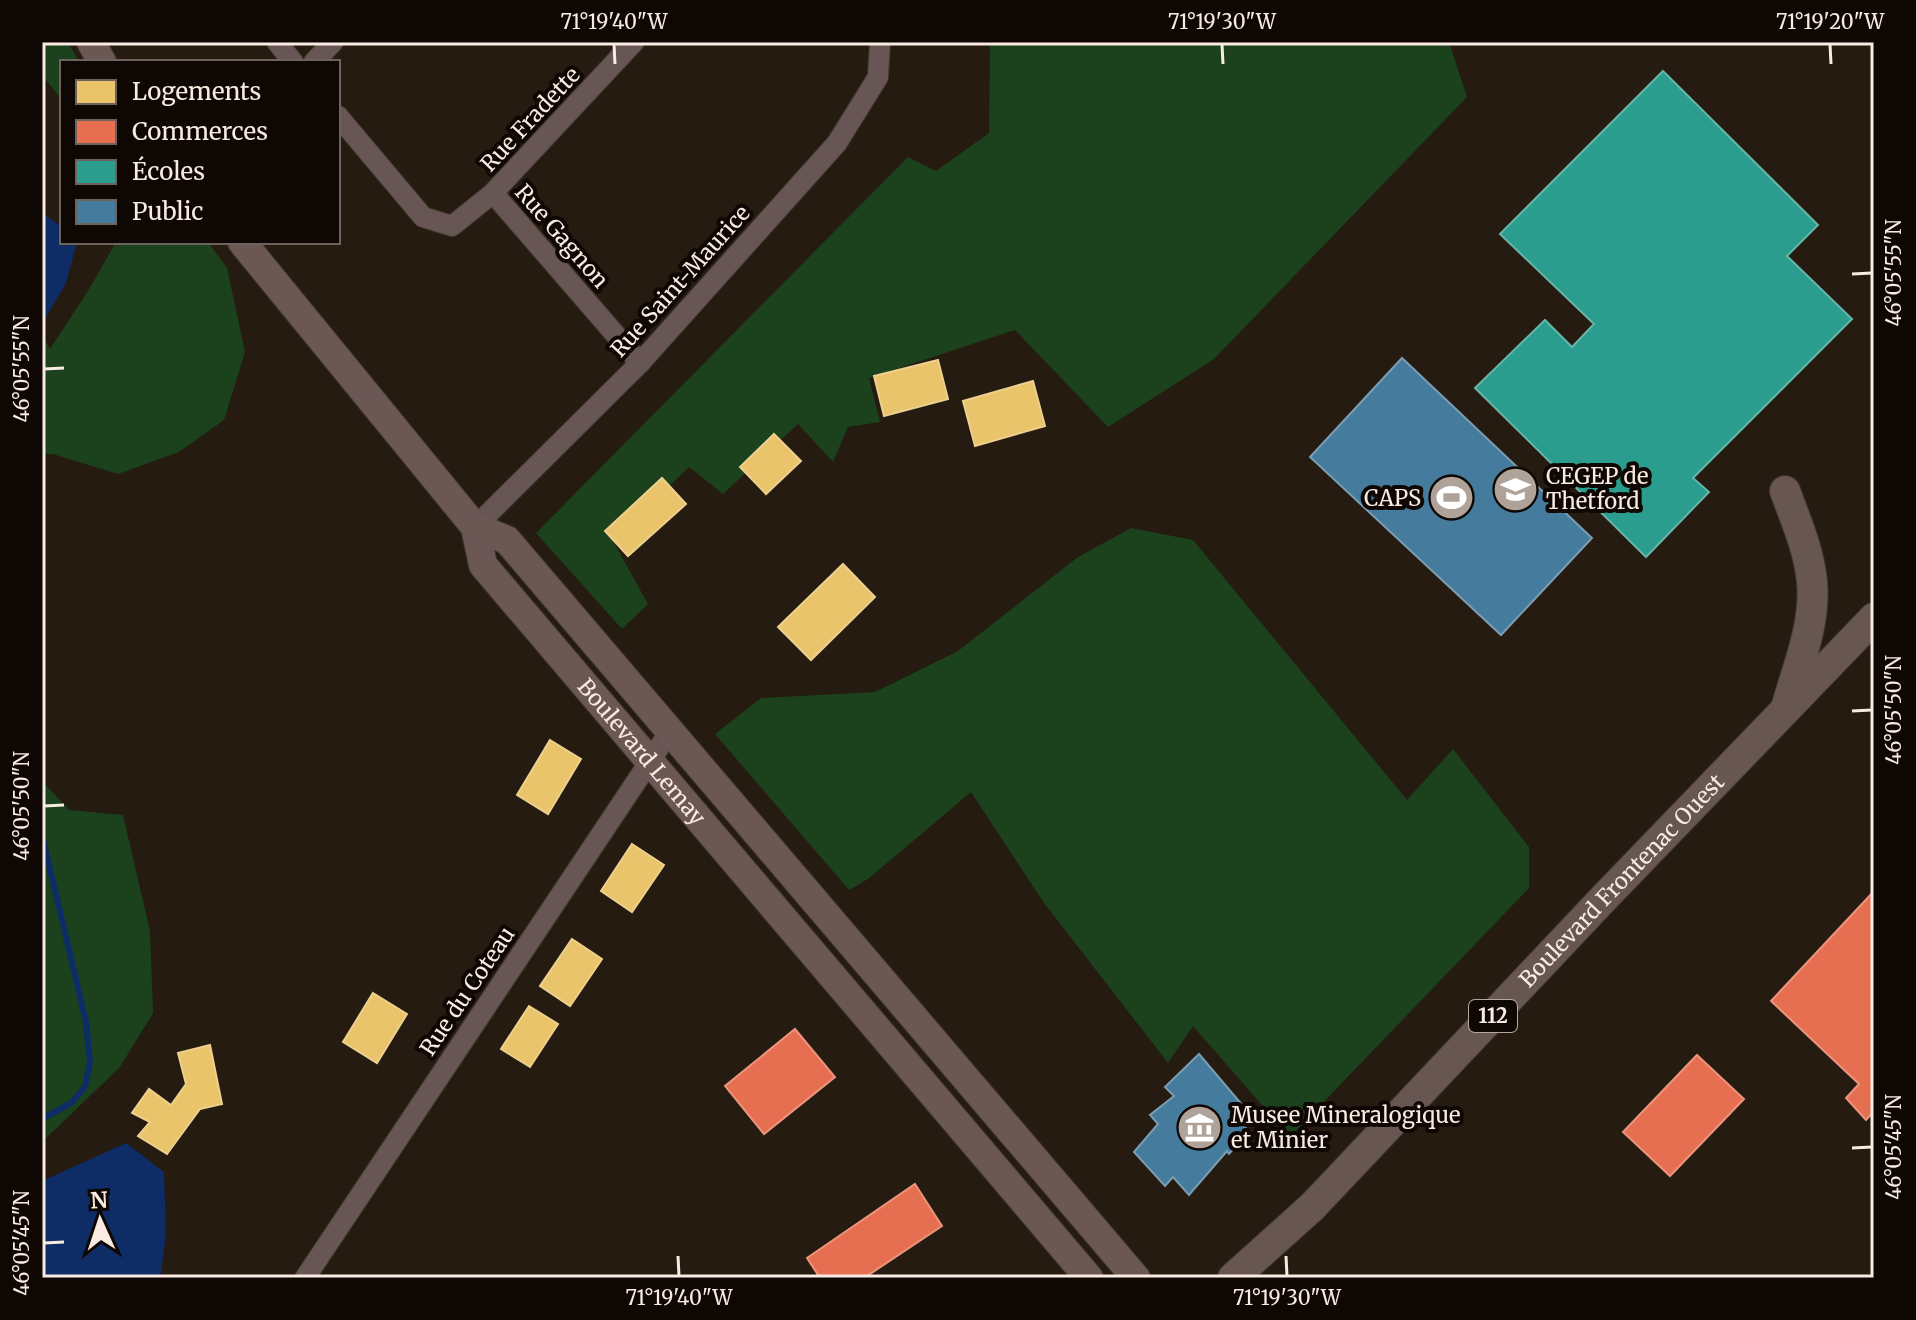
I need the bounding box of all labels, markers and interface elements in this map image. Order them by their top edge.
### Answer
text: 71°19'40"W [561,9,668,34]
text: 71°19'30"W [1168,9,1277,34]
text: 71°19'20"W [1776,9,1885,34]
legend [60,60,340,244]
street label: Rue Fradette [474,61,586,177]
text: Logements [132,76,261,107]
text: Commerces [132,116,268,147]
text: Écoles [132,155,205,187]
street label: Rue Gagnon [509,178,615,294]
text: Public [132,196,203,227]
street label: Rue Saint-Maurice [604,199,756,363]
text: 46°05'55"N [1881,219,1906,327]
text: 46°05'55"N [9,315,34,423]
place label: CEGEP de Thetford [1546,462,1648,515]
school or university icon: CEGEP de Thetford [1491,465,1539,513]
sports icon: CAPS [1428,474,1476,522]
place label: CAPS [1364,484,1421,512]
text: 46°05'50"N [1881,655,1906,765]
street label: Boulevard Lemay [572,673,712,831]
text: 46°05'50"N [9,751,34,861]
street label: Boulevard Frontenac Ouest [1513,768,1730,993]
street label: Rue du Coteau [414,921,520,1061]
road number: 112 [1469,1000,1517,1032]
text: 46°05'45"N [1881,1094,1906,1200]
place label: Musee Mineralogique et Minier [1231,1101,1460,1154]
museum icon: Musee Mineralogique et Minier [1176,1104,1224,1152]
north arrow [60,1180,140,1260]
text: N [90,1186,109,1214]
text: 46°05'45"N [9,1190,34,1296]
text: 71°19'40"W [626,1285,733,1310]
text: 71°19'30"W [1233,1285,1342,1310]

